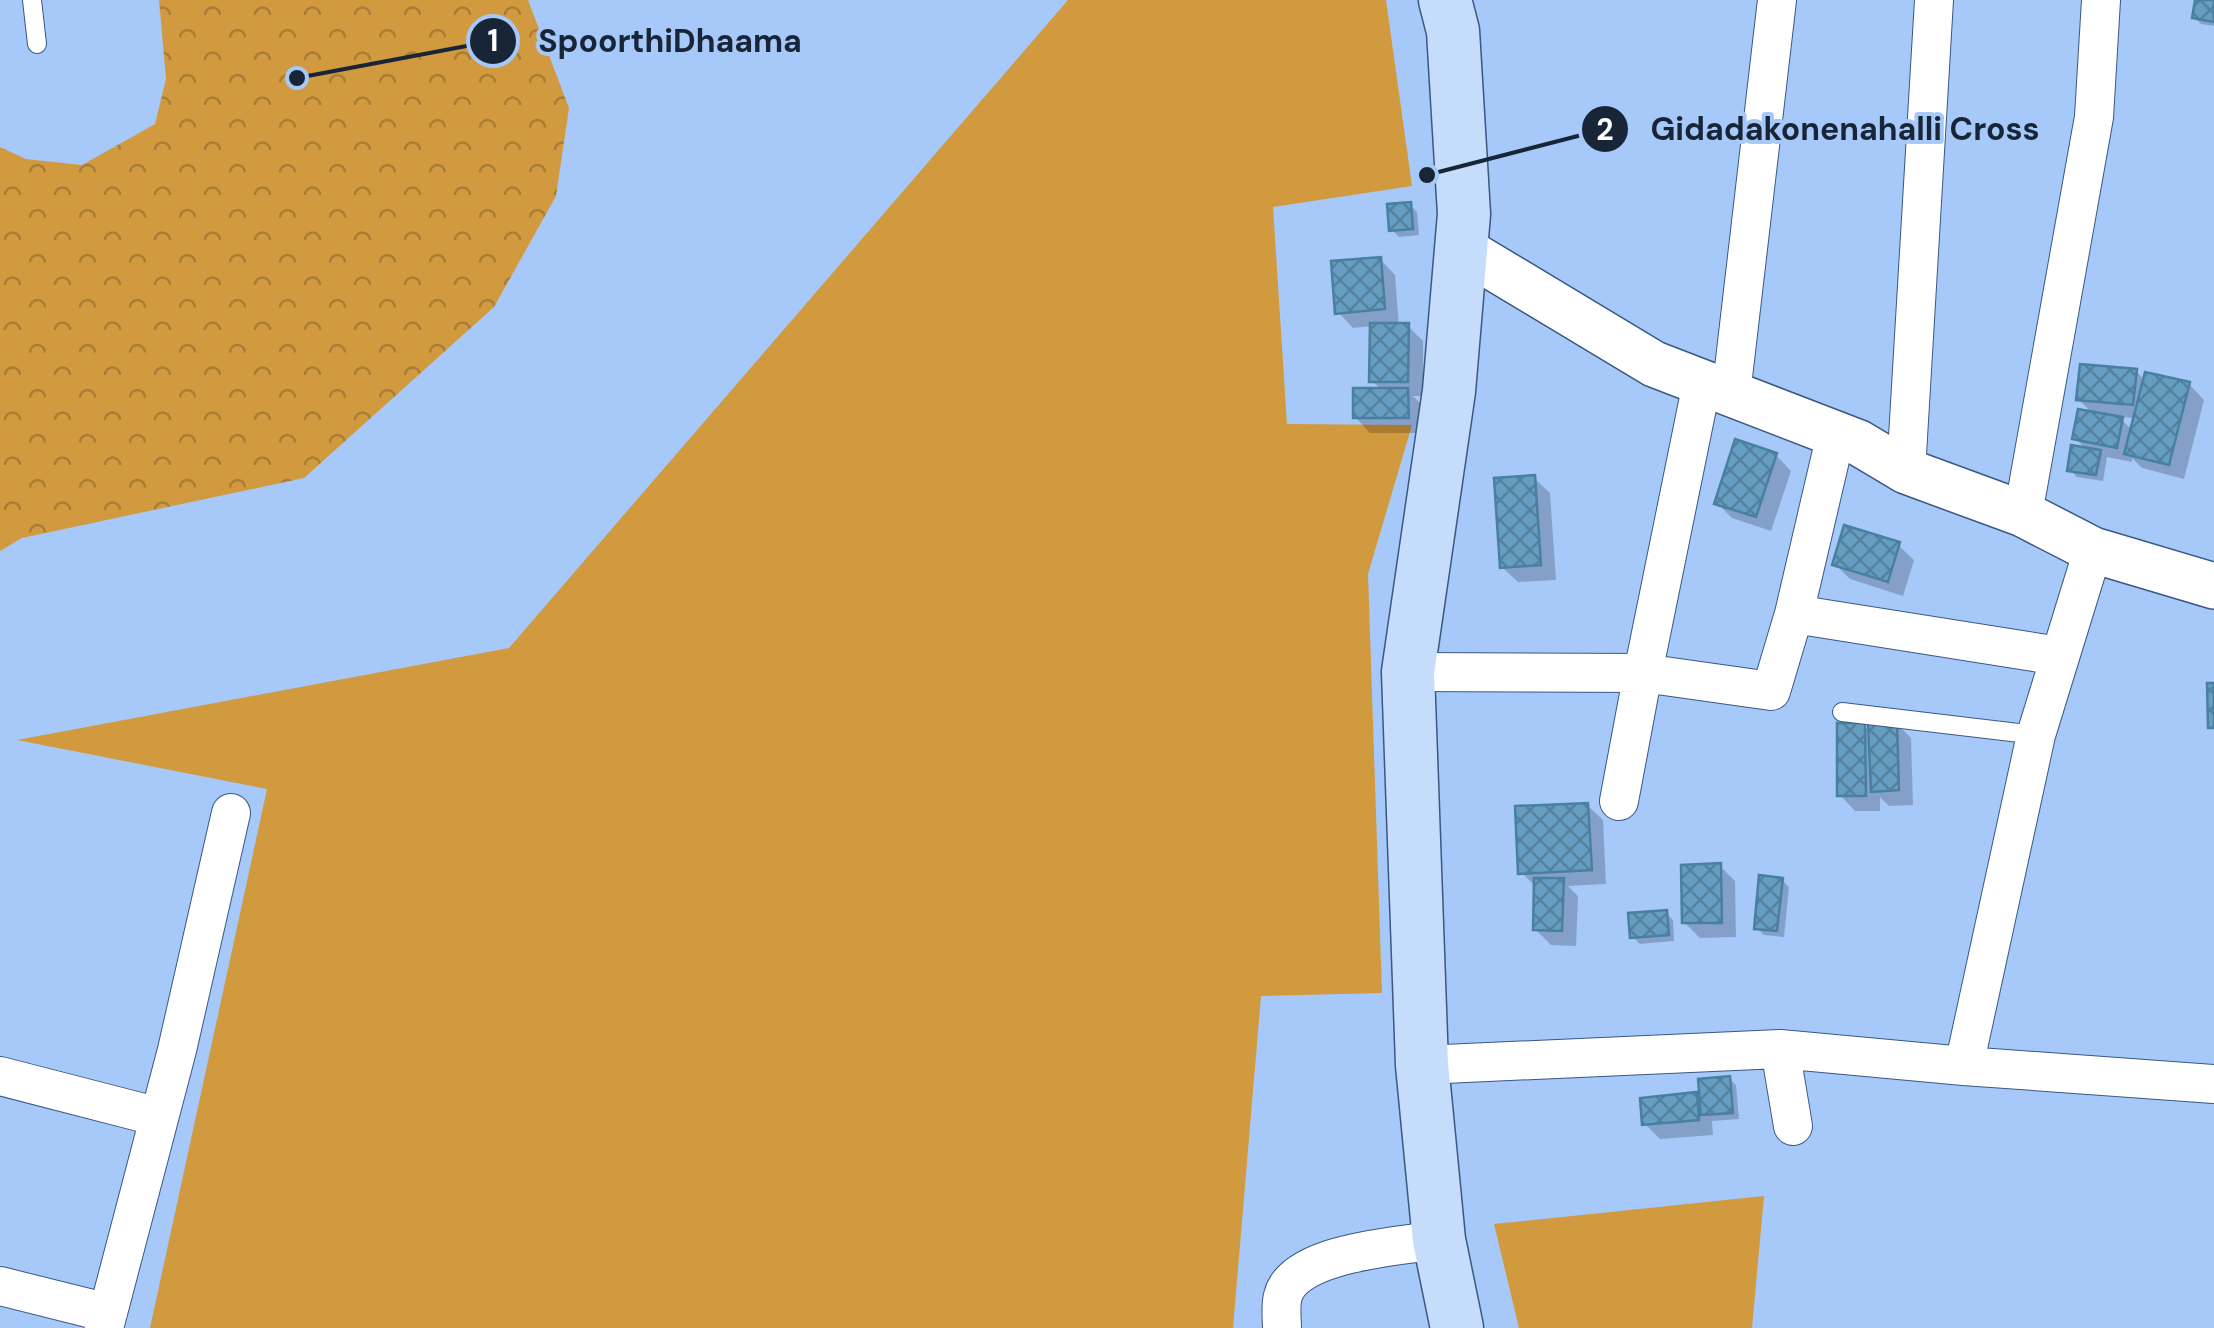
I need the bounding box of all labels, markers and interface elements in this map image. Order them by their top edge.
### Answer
callout: SpoorthiDhaama [468,10,822,72]
text: SpoorthiDhaama [538,20,802,62]
text: 1 [488,21,498,60]
callout: Gidadakonenahalli Cross [1580,98,2060,160]
text: Gidadakonenahalli Cross [1650,108,2040,150]
text: 2 [1596,110,1614,149]

